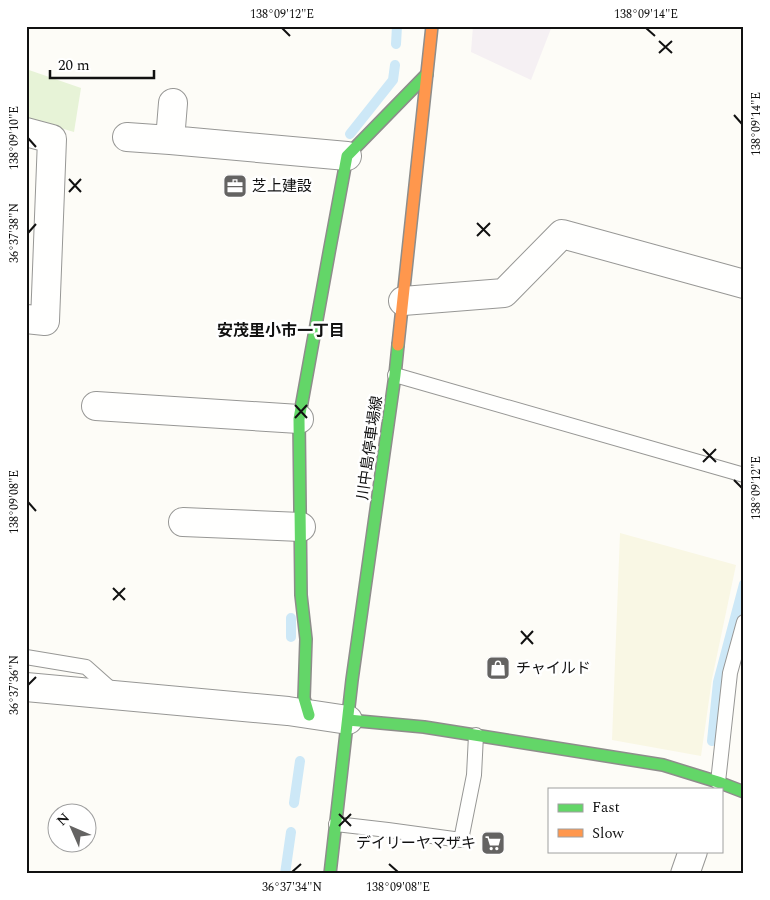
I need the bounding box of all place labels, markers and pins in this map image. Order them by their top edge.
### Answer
office icon: 芝上建設 [222,173,248,199]
place label: 芝上建設 [252,175,312,198]
shop icon: チャイルド [485,655,511,681]
place label: チャイルド [516,657,591,680]
supermarket icon: デイリーヤマザキ [480,830,506,856]
place label: デイリーヤマザキ [356,832,476,855]

